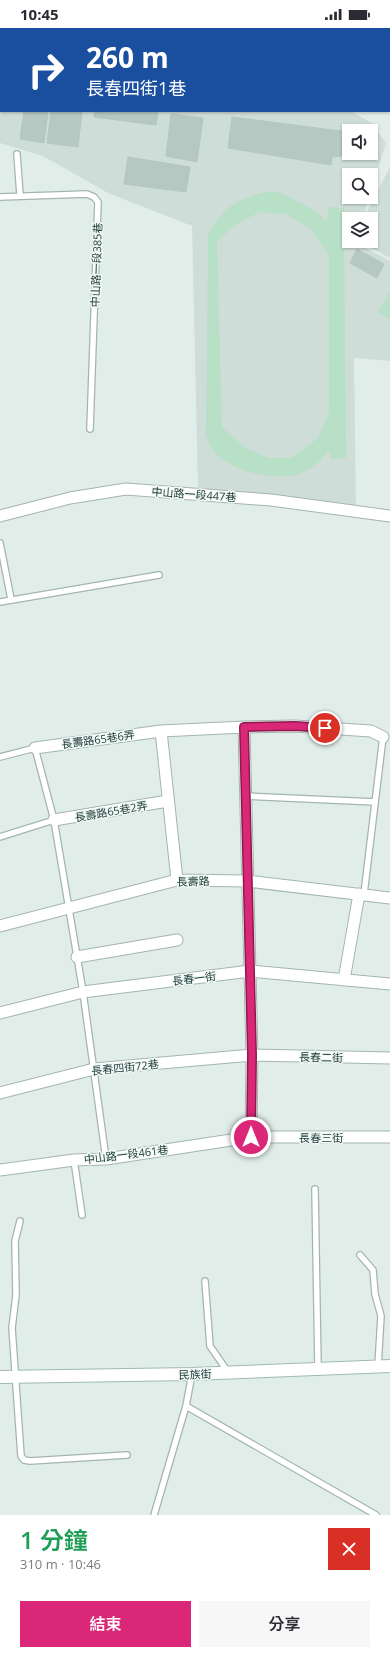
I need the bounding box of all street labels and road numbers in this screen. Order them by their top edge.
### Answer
street label: 中山路一段385巷 [87,222,105,308]
street label: 中山路一段447巷 [151,484,237,504]
street label: 長壽路65巷6弄 [60,726,136,752]
street label: 長壽路65巷2弄 [73,797,149,825]
street label: 長壽路 [176,873,210,889]
street label: 長春一街 [171,968,217,988]
street label: 長春二街 [299,1049,343,1065]
street label: 長春四街72巷 [91,1056,159,1078]
street label: 長春三街 [299,1130,343,1145]
street label: 中山路一段461巷 [83,1141,169,1167]
street label: 民族街 [178,1366,212,1382]

